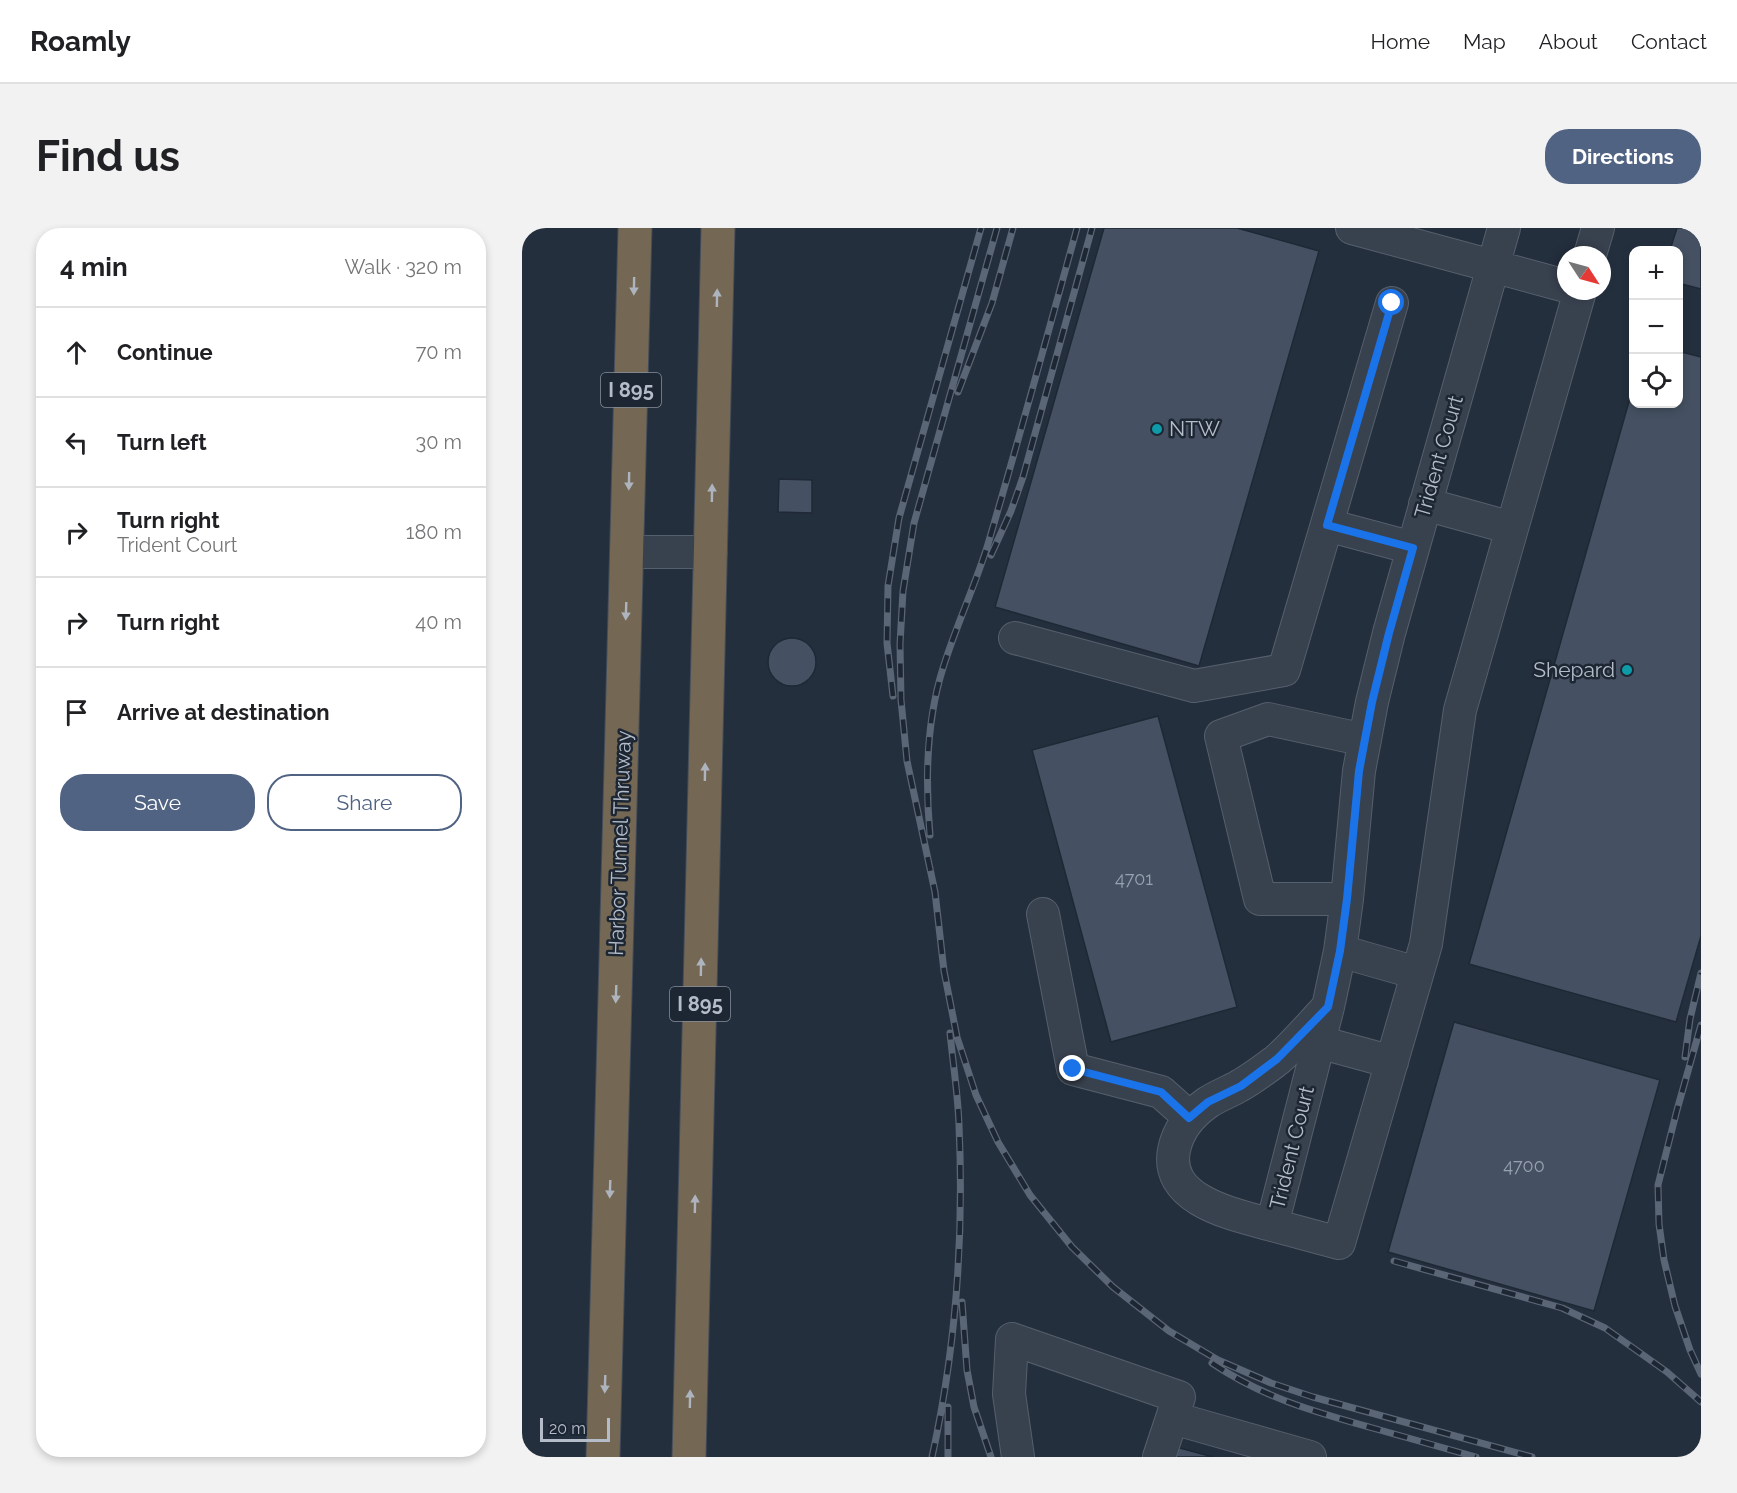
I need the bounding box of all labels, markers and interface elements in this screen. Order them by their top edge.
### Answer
text: Roamly [30,25,131,58]
text: Home [1371,29,1430,54]
text: Map [1463,29,1506,54]
text: About [1539,29,1598,54]
text: Contact [1631,29,1707,54]
button: Directions [1545,129,1701,184]
text: Find us [36,132,180,181]
north arrow [1557,246,1611,300]
map controls [1629,246,1683,408]
button: + [1629,246,1683,300]
text: 4 min [60,252,128,282]
text: Walk · 320 m [344,255,462,279]
one-way arrow [629,277,639,296]
one-way arrow [712,289,722,308]
route start [1378,289,1404,315]
button: − [1629,300,1683,354]
icon: ahead [60,336,93,369]
text: Continue [117,339,213,365]
text: 70 m [416,340,462,364]
button: locate [1629,354,1683,408]
road number: I 895 [601,373,661,407]
street label: Trident Court [1409,393,1468,521]
place label: NTW [1169,416,1220,441]
marker: NTW [1150,422,1164,436]
icon: left [60,426,93,459]
text: Turn left [117,429,207,455]
text: 30 m [416,430,462,454]
one-way arrow [624,472,634,491]
one-way arrow [707,484,717,503]
text: Turn right [117,507,220,533]
icon: right [60,516,93,549]
text: 180 m [406,520,462,544]
text: Trident Court [117,533,238,557]
one-way arrow [621,601,630,620]
icon: right [60,606,93,639]
text: Turn right [117,609,220,635]
text: 40 m [415,610,462,634]
place label: Shepard [1533,657,1615,682]
marker: Shepard [1620,663,1634,677]
icon: arrive [60,696,93,729]
text: Arrive at destination [117,699,330,725]
street label: Harbor Tunnel Thruway [603,730,636,956]
one-way arrow [701,762,710,781]
button: Save [60,774,255,831]
button: Share [267,774,462,831]
house number: 4701 [1115,868,1153,889]
one-way arrow [696,957,705,976]
one-way arrow [611,985,620,1004]
road number: I 895 [670,987,730,1021]
route end [1059,1055,1085,1081]
street label: Trident Court [1264,1083,1319,1212]
house number: 4700 [1503,1155,1545,1176]
one-way arrow [606,1180,615,1199]
one-way arrow [690,1194,700,1213]
one-way arrow [601,1375,610,1394]
one-way arrow [686,1389,695,1408]
scale bar [540,1415,610,1442]
text: 20 m [549,1419,586,1438]

